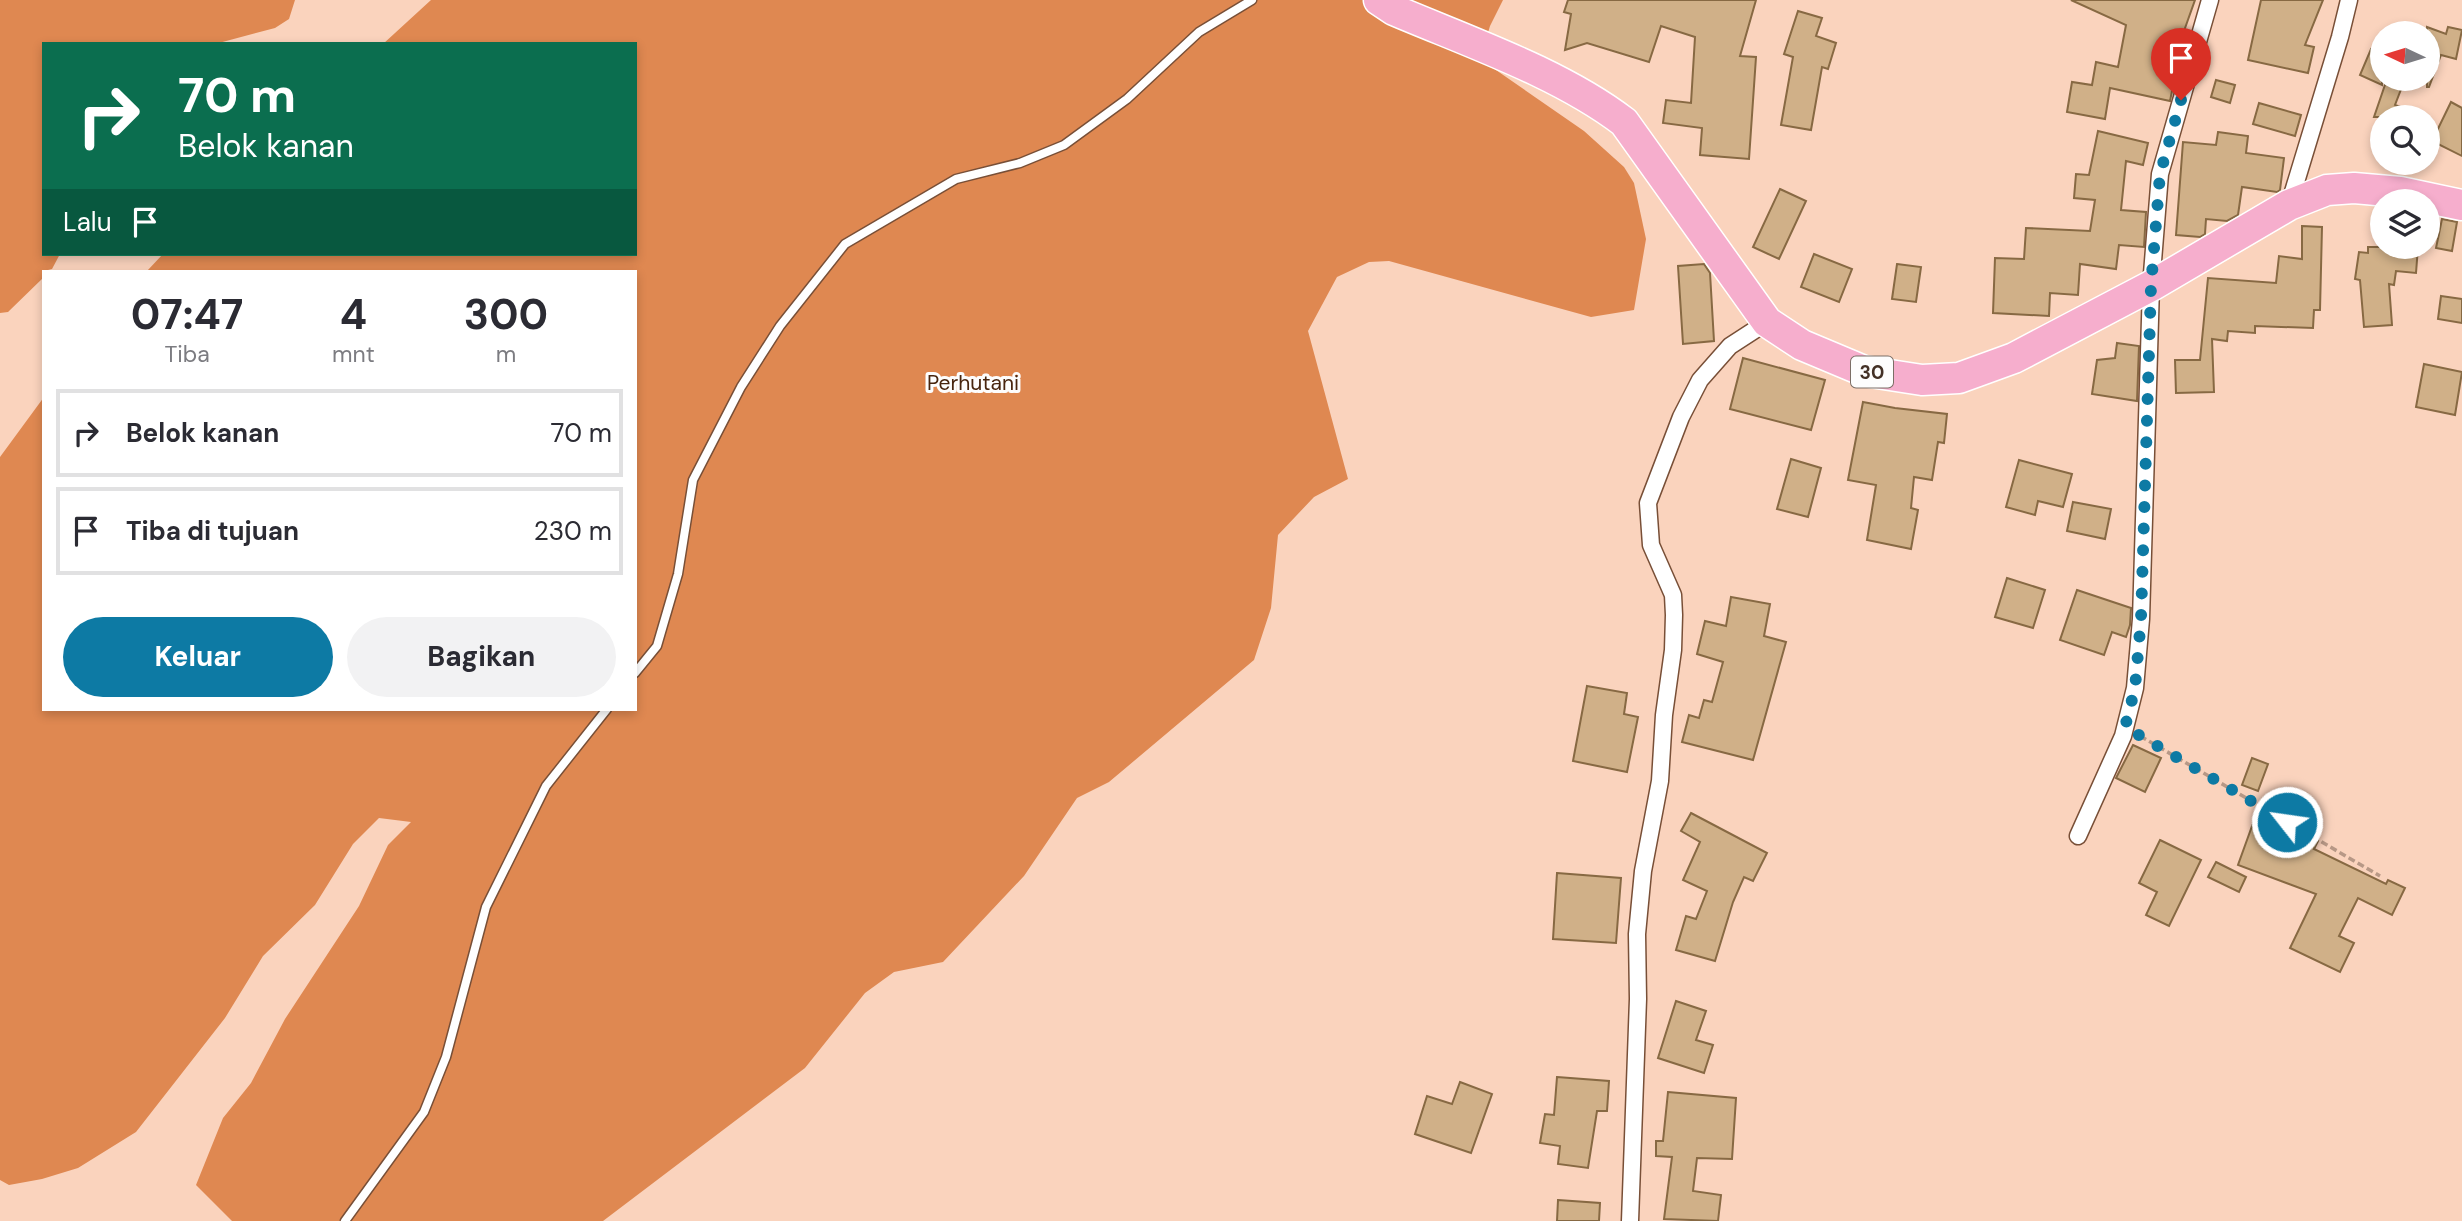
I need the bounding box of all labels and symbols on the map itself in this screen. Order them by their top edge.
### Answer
north arrow [2370,21,2440,91]
pin [2151,28,2211,100]
road number: 30 [1851,356,1893,388]
park label: Perhutani [927,369,1019,397]
position arrow [2250,785,2324,859]

